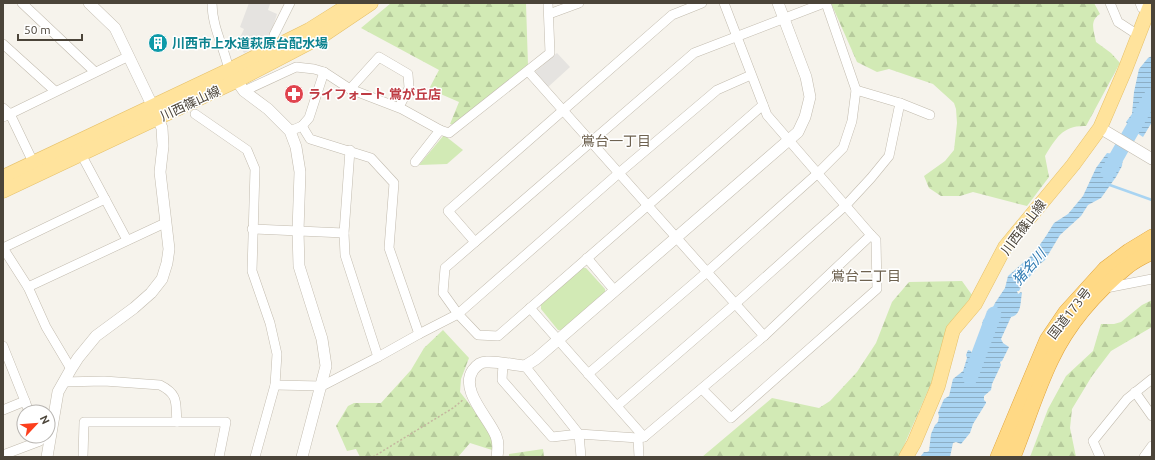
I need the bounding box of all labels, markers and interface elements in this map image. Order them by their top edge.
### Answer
scale bar [18,16,82,42]
text: 50 m [24,23,51,36]
building icon: 川西市上水道萩原台配水場 [147,32,169,54]
place label: 川西市上水道萩原台配水場 [172,36,328,50]
street label: 川西篠山線 [158,83,222,123]
pharmacy icon: ライフォート 鴬が丘店 [283,83,305,105]
place label: ライフォート 鴬が丘店 [308,87,441,101]
district label: 鴬台一丁目 [581,133,651,149]
street label: 川西篠山線 [998,197,1048,257]
water label: 猪名川 [1009,244,1050,288]
district label: 鴬台二丁目 [831,268,901,284]
street label: 国道173号 [1045,285,1093,341]
north arrow [16,404,56,444]
text: N [38,413,52,426]

